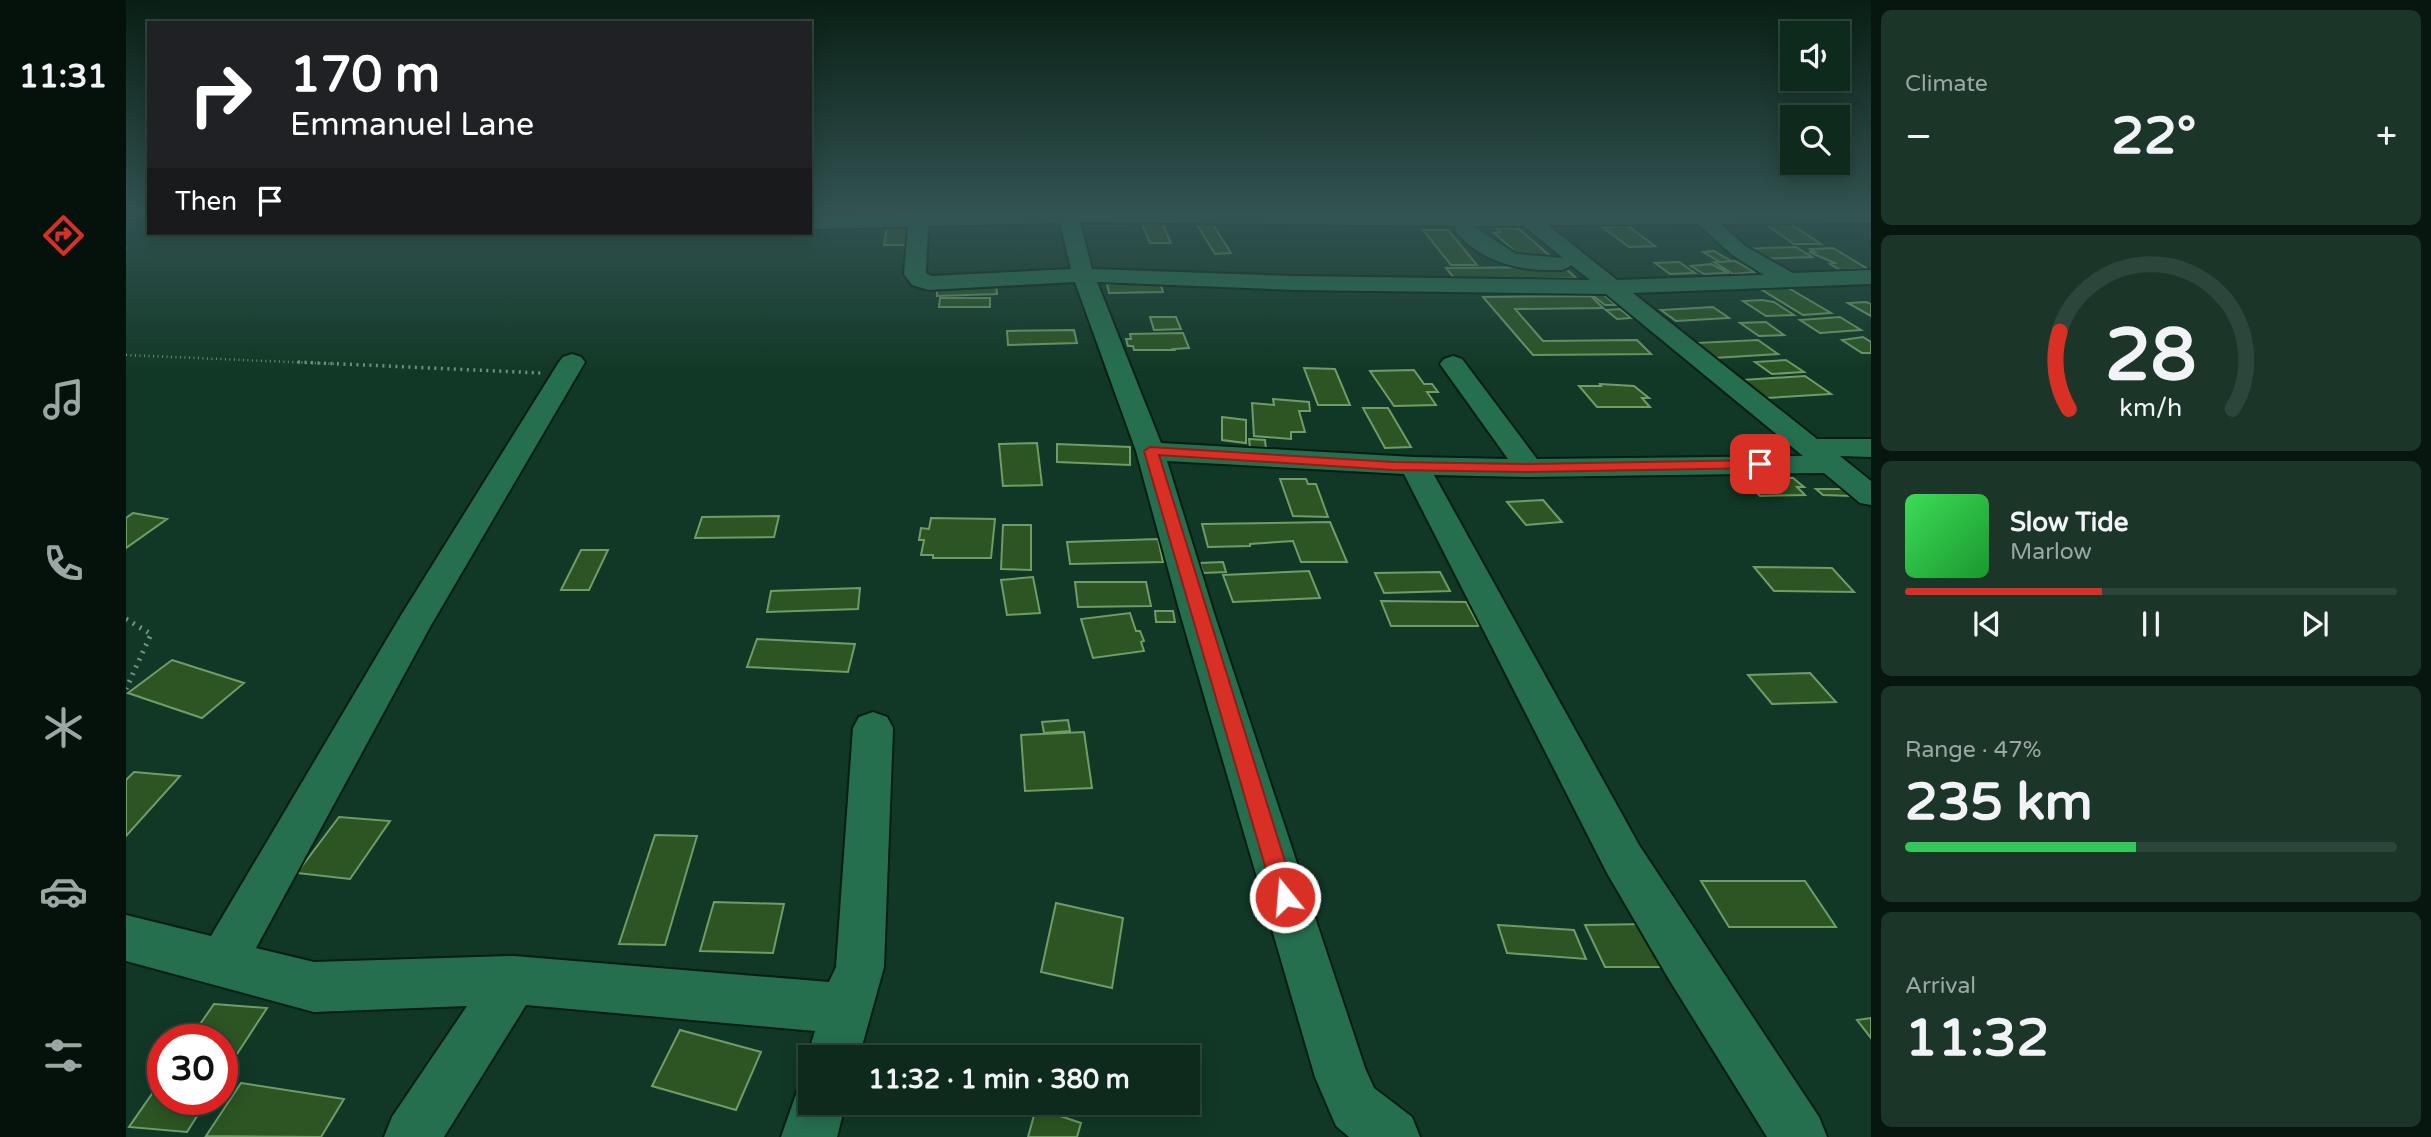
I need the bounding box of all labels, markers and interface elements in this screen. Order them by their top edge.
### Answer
map controls [1780,21,1850,175]
button: sound [1780,21,1850,91]
text: 170 m [290,46,440,105]
icon: right [175,49,266,140]
text: 11:31 [19,58,107,96]
text: Climate [1905,70,1988,98]
button: search [1780,105,1850,175]
text: 22° [2111,105,2196,168]
text: Emmanuel Lane [290,106,534,144]
text: − [1905,114,1932,160]
text: + [2376,114,2397,160]
icon: arrive [251,182,289,220]
text: Then [175,186,237,217]
icon: directions [39,211,88,260]
text: 28 [2105,313,2197,401]
icon: music [39,375,88,424]
text: km/h [2120,393,2182,423]
pin [1730,434,1790,494]
icon: arrive [1741,445,1779,483]
text: Slow Tide [2010,507,2128,538]
text: Marlow [2010,538,2092,566]
icon: phone [39,539,88,588]
icon: previous [1968,605,2006,643]
icon: pause [2132,605,2170,643]
icon: next [2296,605,2334,643]
icon: climate [39,703,88,752]
text: Range · 47% [1905,736,2041,764]
text: 235 km [1905,771,2093,834]
position arrow [1248,860,1322,934]
icon: car [39,867,88,916]
text: Arrival [1905,972,1976,1000]
text: 11:32 [1905,1007,2049,1070]
speed limit sign: 30 [147,1024,238,1115]
icon: filters [39,1031,88,1080]
text: 11:32 · 1 min · 380 m [868,1064,1130,1095]

